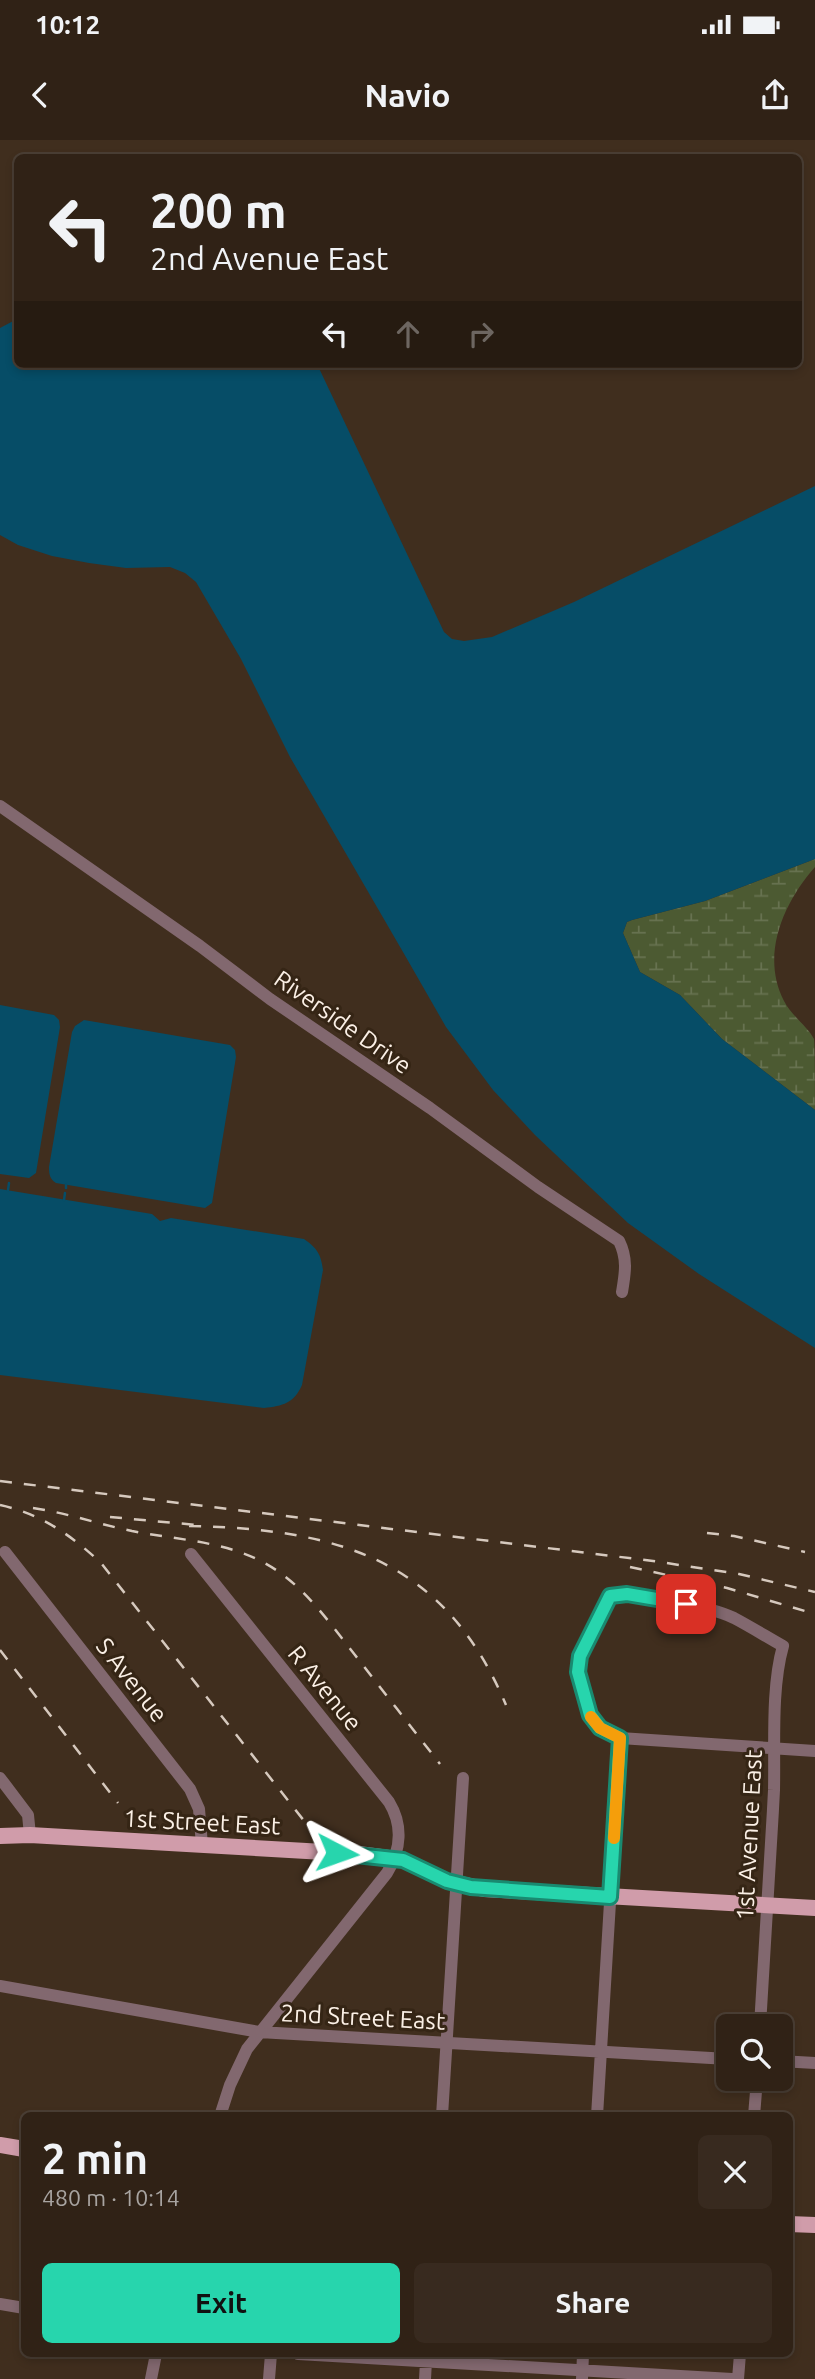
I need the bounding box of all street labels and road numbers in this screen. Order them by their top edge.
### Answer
street label: Riverside Drive [270,965,416,1079]
street label: S Avenue [91,1633,173,1727]
street label: R Avenue [283,1640,367,1736]
street label: 1st Avenue East [731,1748,767,1921]
street label: 1st Street East [123,1804,282,1840]
street label: 2nd Street East [280,1999,447,2035]

